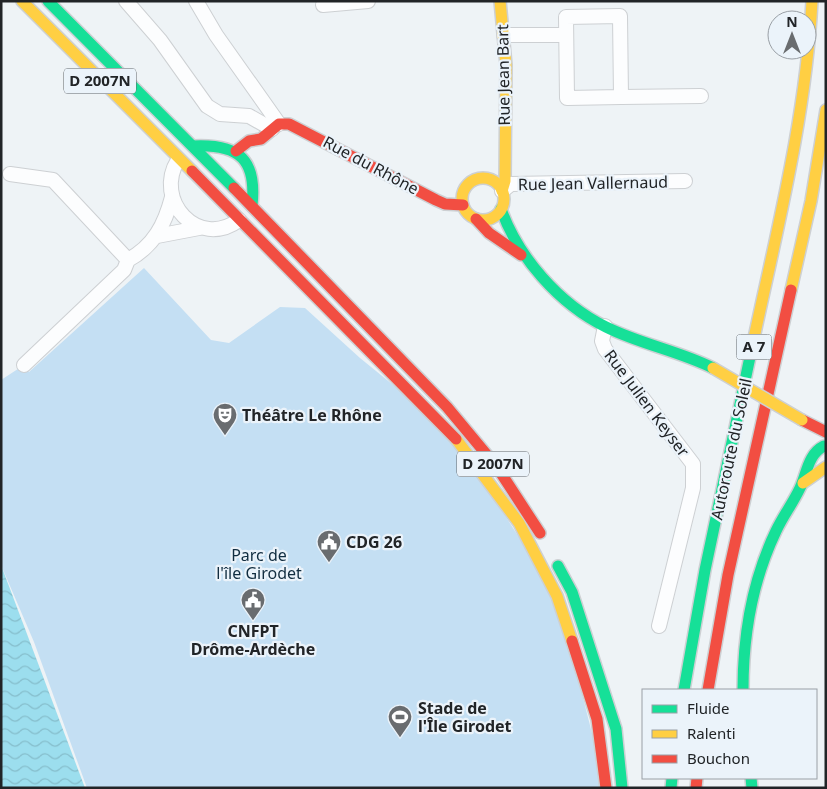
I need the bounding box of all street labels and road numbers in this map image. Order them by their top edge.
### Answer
street label: Rue Jean Bart [491,24,515,126]
road number: D 2007N [64,68,136,94]
street label: Rue du Rhône [319,131,423,199]
street label: Rue Jean Vallernaud [518,171,668,195]
road number: A 7 [736,334,772,360]
street label: Rue Julien Keyser [599,345,695,461]
street label: Autoroute du Soleil [705,376,757,522]
road number: D 2007N [457,452,529,476]

